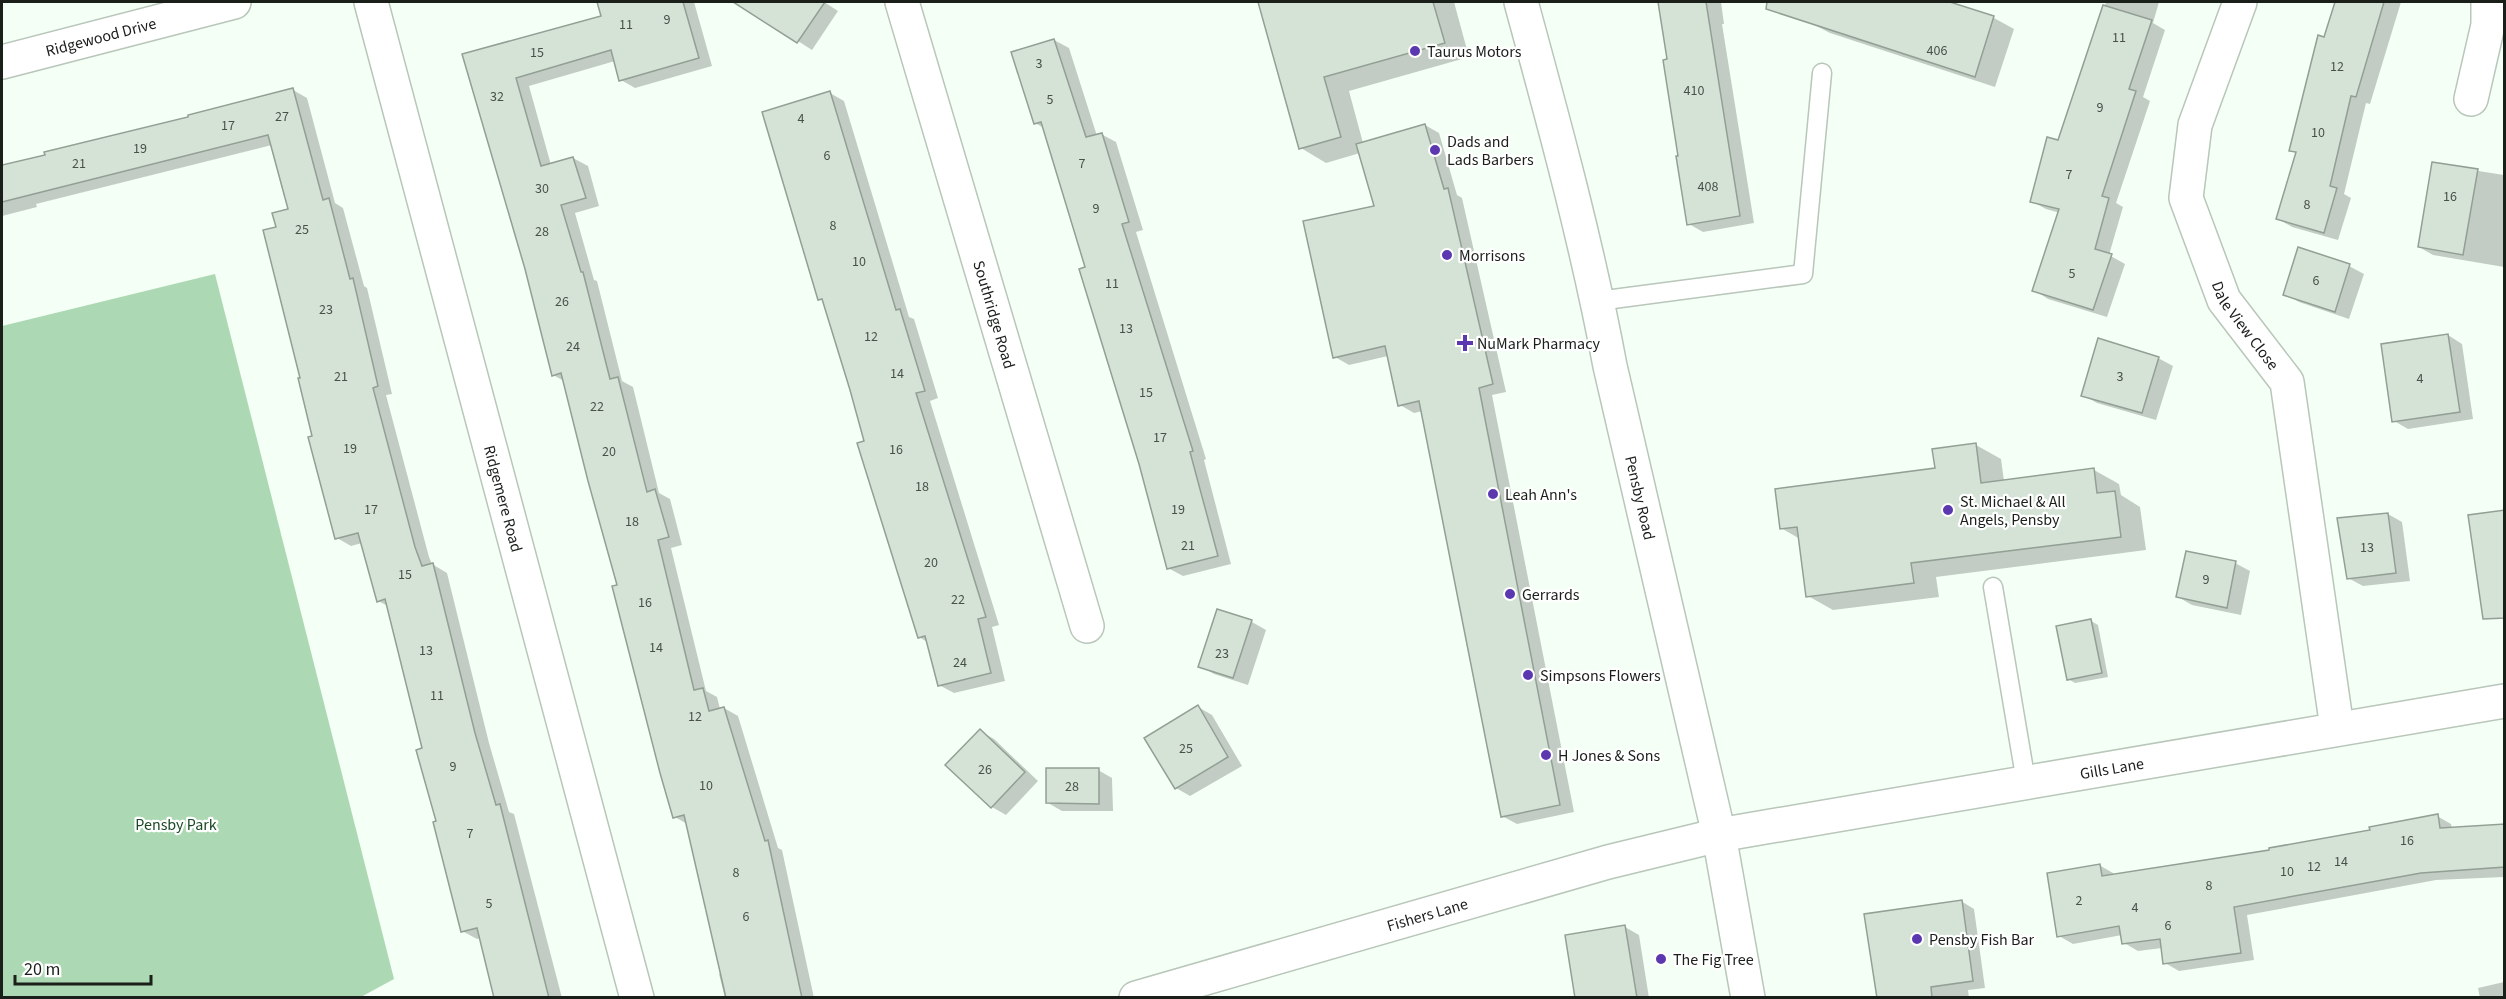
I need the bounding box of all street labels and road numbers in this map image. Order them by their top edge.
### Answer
street label: Ridgewood Drive [43,13,159,62]
street label: Southridge Road [967,258,1020,372]
street label: Dale View Close [2206,278,2284,375]
street label: Ridgemere Road [478,443,527,555]
street label: Pensby Road [1619,454,1660,542]
street label: Gills Lane [2078,753,2146,785]
street label: Fishers Lane [1384,893,1471,937]

